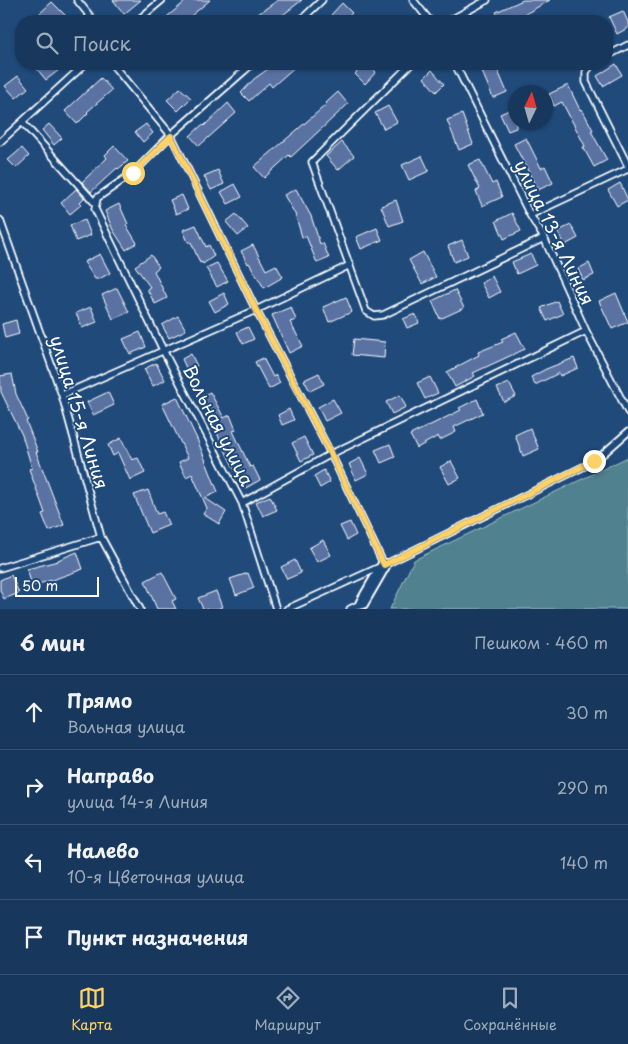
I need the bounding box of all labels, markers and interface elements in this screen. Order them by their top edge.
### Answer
search box [15,15,613,70]
icon: search [33,29,61,57]
text: Поиск [73,29,131,57]
north arrow [508,85,553,130]
street label: улица 13-я Линия [508,155,602,309]
route start [122,162,145,185]
street label: улица 15-я Линия [44,332,116,492]
street label: Вольная улица [177,360,261,491]
route end [583,450,606,473]
scale bar [15,574,99,597]
text: 50 m [22,575,58,596]
text: 6 мин [20,626,86,658]
text: Пешком · 460 m [474,630,608,654]
text: Прямо [67,686,132,714]
icon: ahead [20,698,48,726]
text: 30 m [566,700,608,724]
text: Вольная улица [67,714,185,738]
text: Направо [67,761,154,789]
icon: right [20,773,48,801]
text: 290 m [557,775,608,799]
text: улица 14-я Линия [67,789,208,813]
text: Налево [67,836,139,864]
icon: left [20,848,48,876]
text: 140 m [560,850,608,874]
text: 10-я Цветочная улица [67,864,244,888]
icon: arrive [20,923,48,951]
text: Пункт назначения [67,923,248,951]
tab: Карта [71,984,112,1035]
tab: Маршрут [255,984,321,1035]
tab: Сохранённые [463,984,557,1035]

